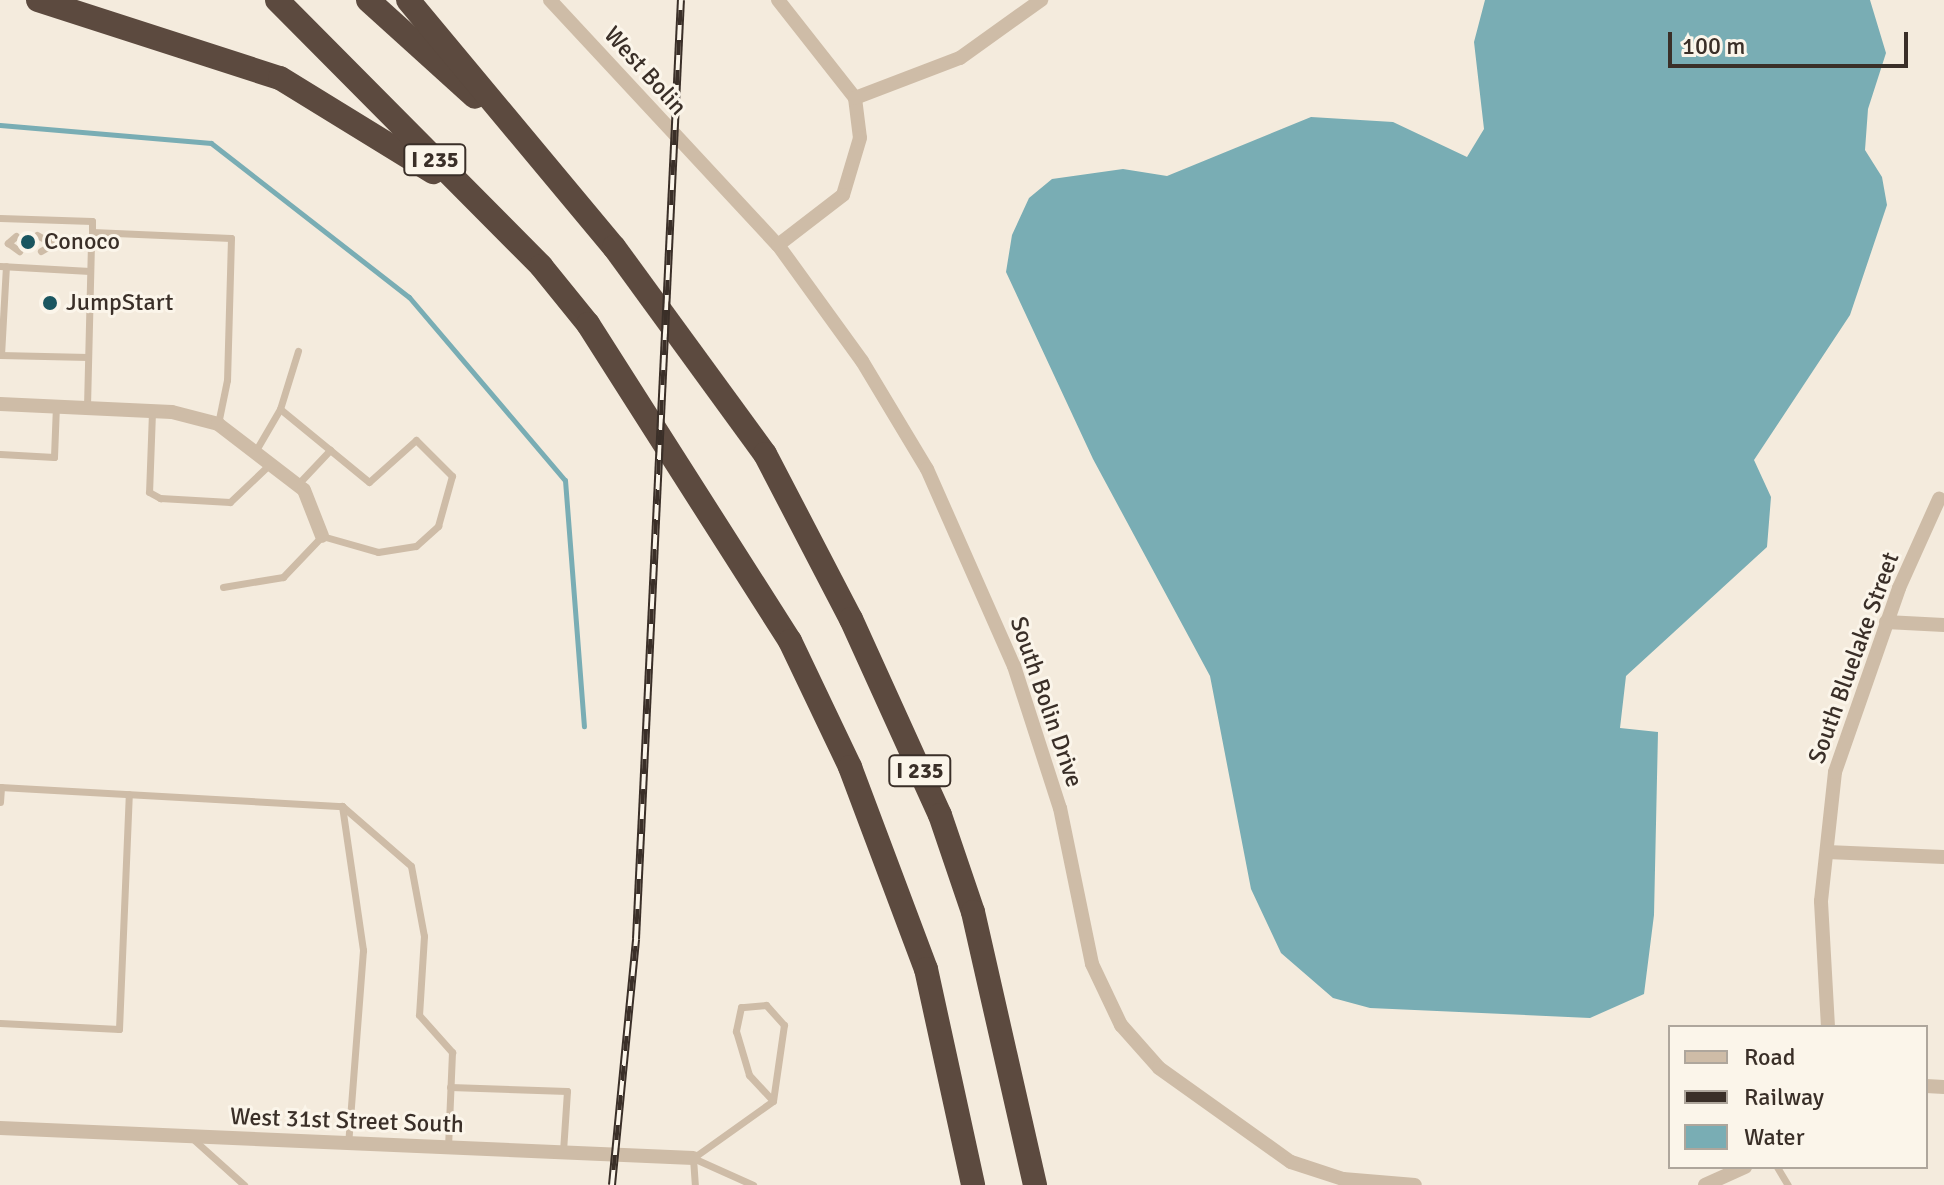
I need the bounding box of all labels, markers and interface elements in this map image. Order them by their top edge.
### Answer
scale bar [1672,16,1912,66]
street label: West Bolin [598,21,692,121]
text: 100 m [1682,31,1745,61]
road number: I 235 [403,142,467,178]
place label: Conoco [44,228,120,256]
marker: Conoco [19,233,37,251]
place label: JumpStart [66,289,173,317]
marker: JumpStart [41,294,59,312]
street label: South Bluelake Street [1802,548,1906,768]
street label: South Bolin Drive [1003,613,1089,791]
road number: I 235 [888,753,952,789]
legend [1668,1025,1928,1169]
text: Road [1744,1042,1795,1072]
text: Railway [1744,1082,1824,1112]
street label: West 31st Street South [230,1103,464,1139]
text: Water [1744,1122,1804,1152]

